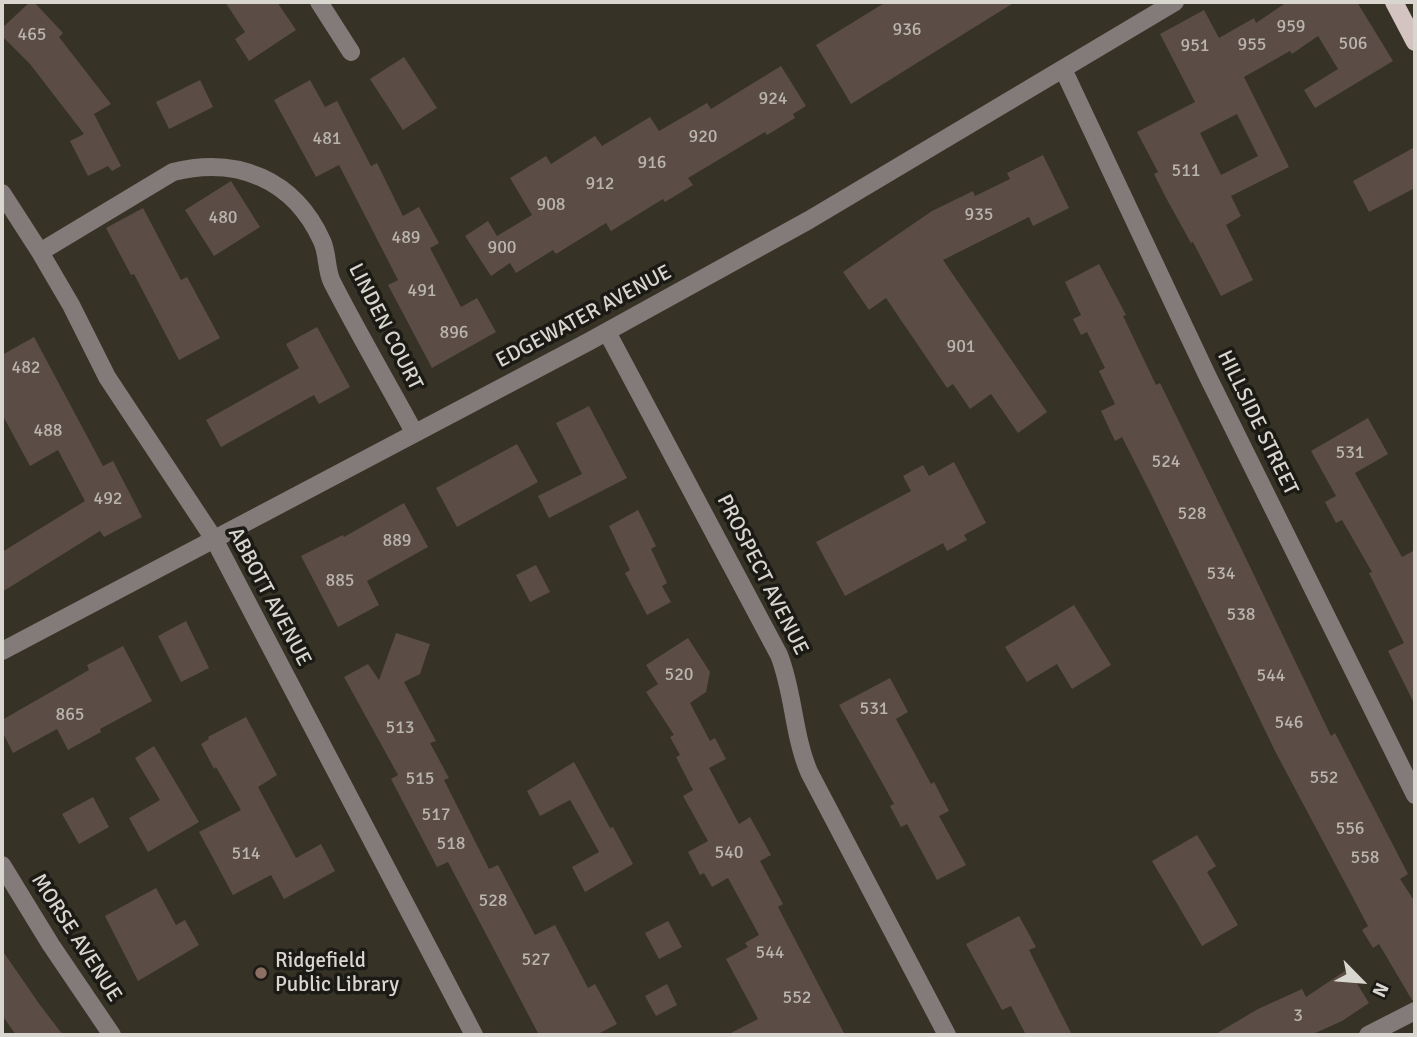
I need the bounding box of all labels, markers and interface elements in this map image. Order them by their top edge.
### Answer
house number: 959 [1276,16,1306,38]
house number: 936 [892,19,922,41]
house number: 465 [17,24,47,46]
house number: 506 [1338,33,1368,55]
house number: 955 [1237,34,1267,56]
house number: 951 [1180,35,1210,57]
house number: 924 [758,88,788,110]
house number: 920 [688,126,718,148]
house number: 481 [312,128,342,150]
house number: 916 [637,152,667,174]
house number: 511 [1171,160,1201,182]
house number: 912 [585,173,615,195]
house number: 908 [536,194,566,216]
house number: 935 [964,204,994,226]
house number: 480 [208,207,238,229]
house number: 489 [391,227,421,249]
house number: 900 [487,237,517,259]
street label: LINDEN COURT [342,260,428,394]
street label: EDGEWATER AVENUE [492,260,676,374]
house number: 491 [407,280,437,302]
house number: 896 [439,322,469,344]
house number: 901 [946,336,976,358]
street label: HILLSIDE STREET [1211,347,1303,499]
house number: 482 [11,357,41,379]
house number: 488 [33,420,63,442]
house number: 531 [1335,442,1365,464]
house number: 524 [1151,451,1181,473]
house number: 492 [93,488,123,510]
street label: PROSPECT AVENUE [711,490,813,660]
house number: 528 [1177,503,1207,525]
street label: ABBOTT AVENUE [222,523,316,671]
house number: 889 [382,530,412,552]
house number: 534 [1206,563,1236,585]
house number: 885 [325,570,355,592]
house number: 538 [1226,604,1256,626]
house number: 520 [664,664,694,686]
house number: 544 [1256,665,1286,687]
house number: 531 [859,698,889,720]
house number: 865 [55,704,85,726]
house number: 546 [1274,712,1304,734]
house number: 513 [385,717,415,739]
house number: 552 [1309,767,1339,789]
house number: 515 [405,768,435,790]
house number: 517 [421,804,451,826]
house number: 556 [1335,818,1365,840]
house number: 518 [436,833,466,855]
house number: 540 [714,842,744,864]
house number: 514 [231,843,261,865]
house number: 558 [1350,847,1380,869]
street label: MORSE AVENUE [25,869,127,1007]
house number: 528 [478,890,508,912]
house number: 544 [755,942,785,964]
north arrow [1326,946,1396,1016]
place label: Ridgefield Public Library [275,948,399,998]
house number: 527 [521,949,551,971]
marker: Ridgefield Public Library [253,965,269,981]
text: N [1366,979,1394,1001]
house number: 552 [782,987,812,1009]
house number: 3 [1293,1005,1303,1027]

